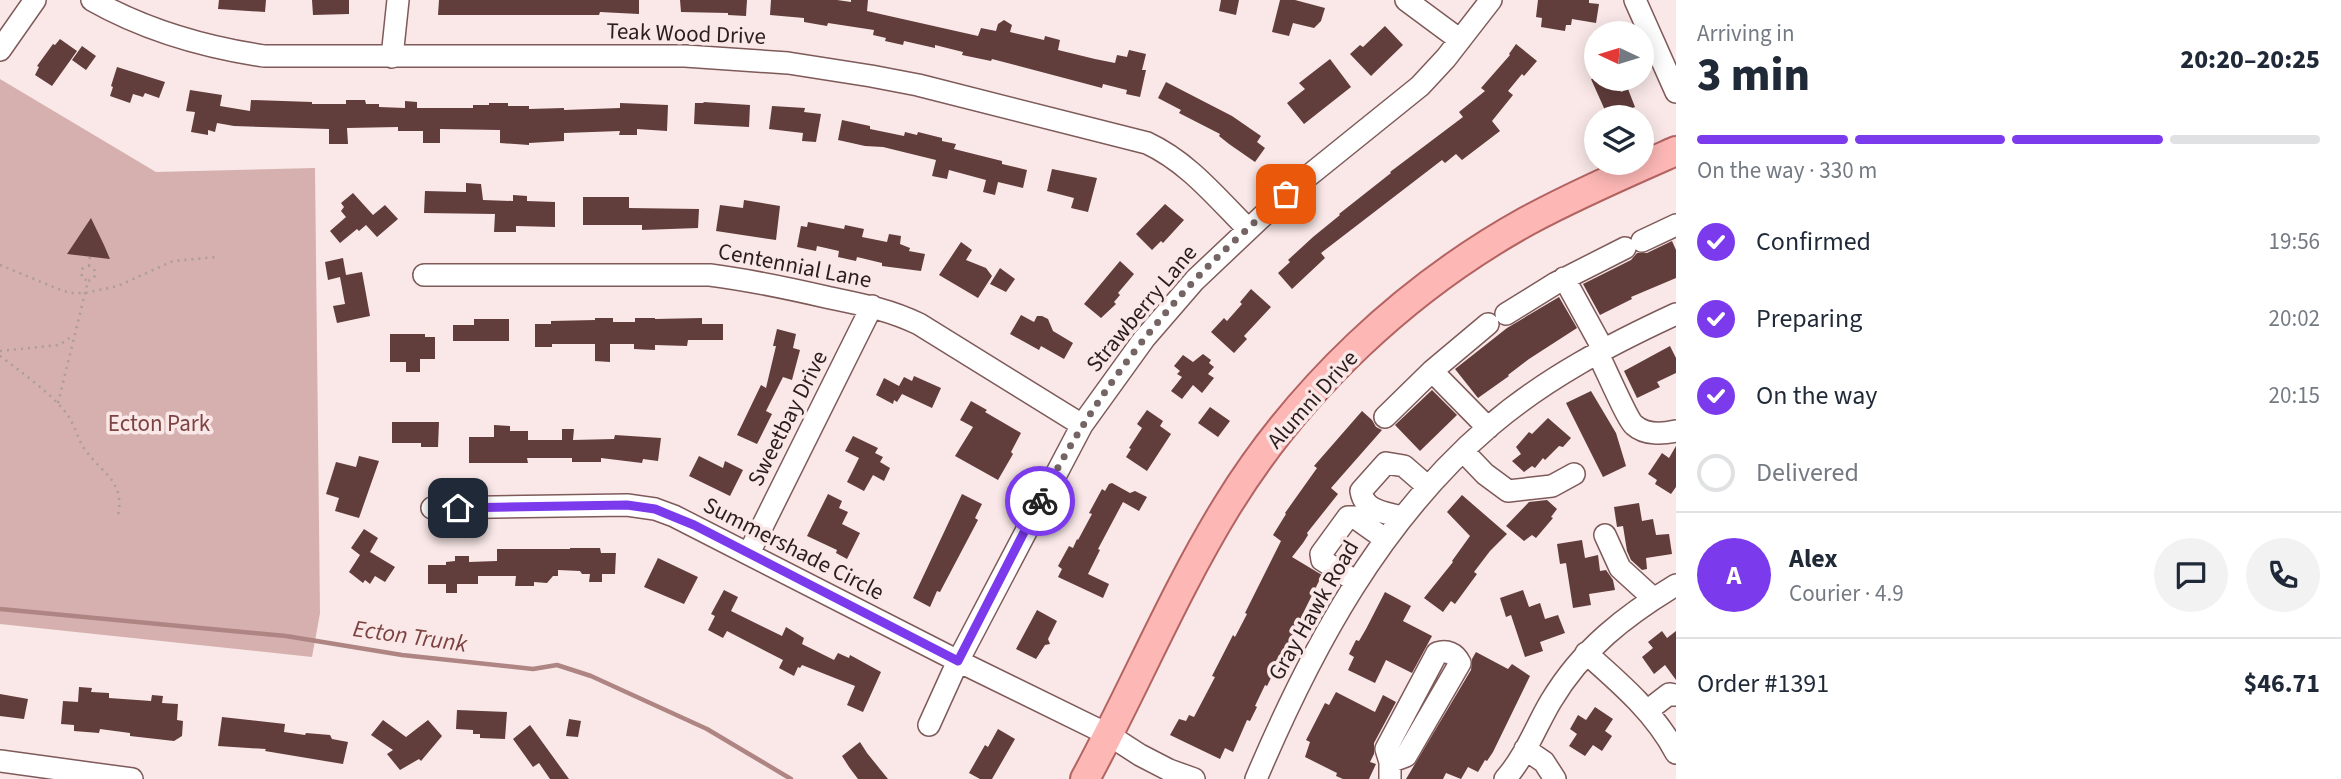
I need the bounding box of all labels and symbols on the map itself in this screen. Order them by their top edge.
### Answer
street label: Teak Wood Drive [606,14,766,53]
north arrow [1584,21,1654,91]
pin [1256,164,1316,224]
street label: Centennial Lane [715,234,874,297]
street label: Strawberry Lane [1078,237,1205,379]
street label: Alumni Drive [1259,343,1366,456]
street label: Sweetbay Drive [739,345,836,492]
park label: Ecton Park [108,407,211,440]
courier [1005,466,1075,536]
pin [428,478,488,538]
street label: Summershade Circle [698,489,890,608]
street label: Gray Hawk Road [1260,534,1367,687]
water label: Ecton Trunk [351,611,470,662]

